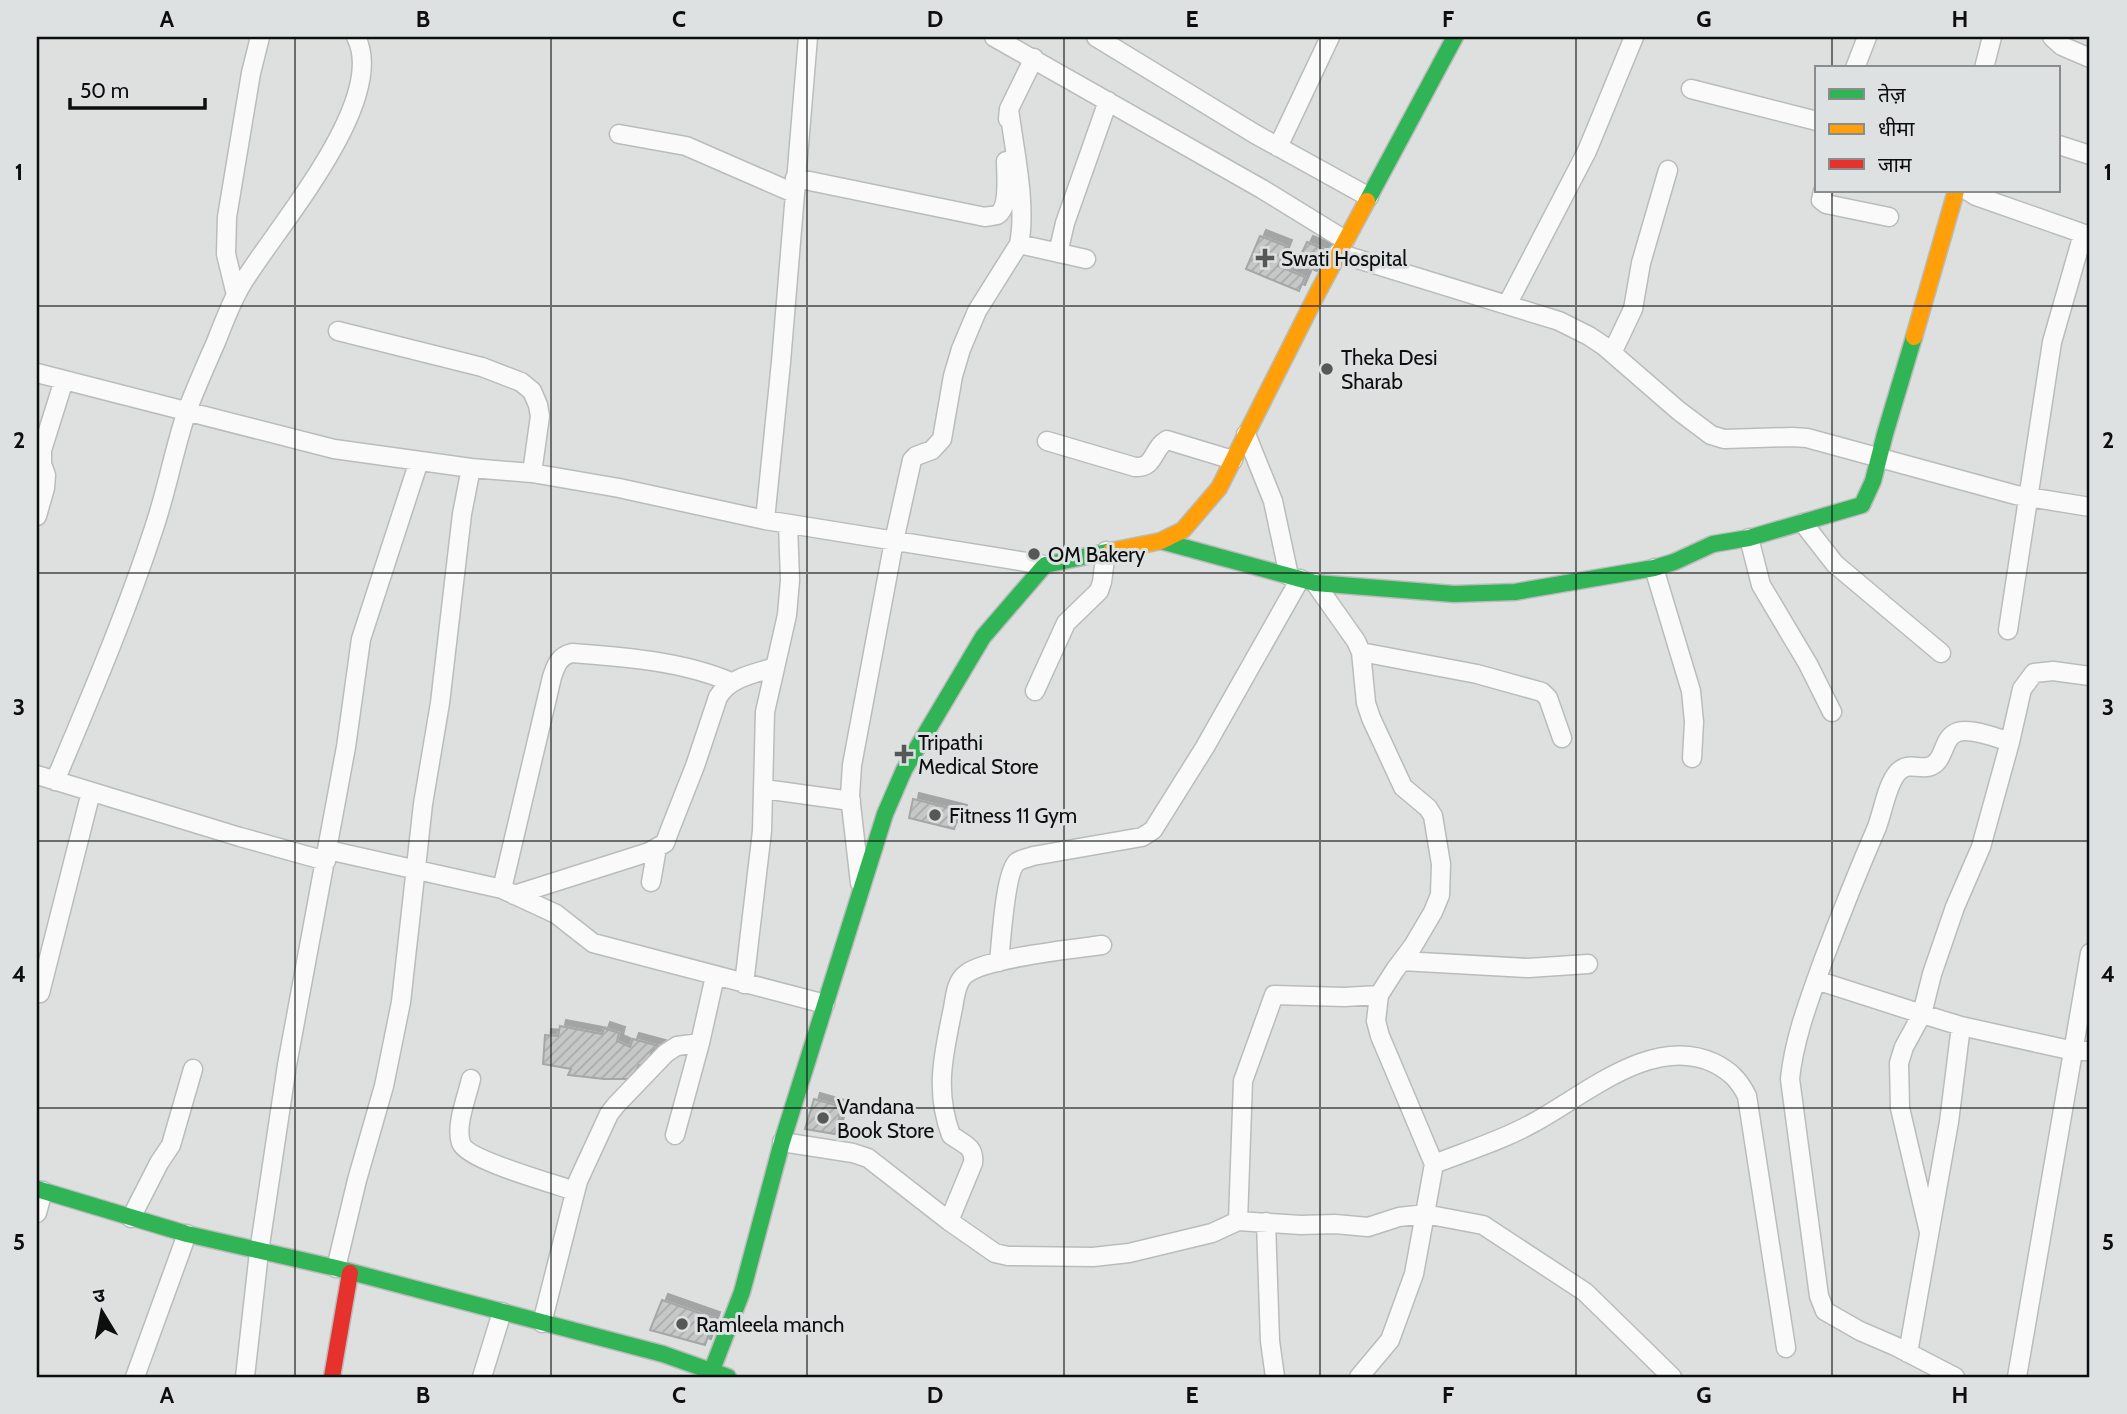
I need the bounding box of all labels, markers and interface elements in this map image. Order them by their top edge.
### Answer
text: A [160,5,175,33]
text: B [416,5,430,33]
text: C [672,5,686,33]
text: D [927,5,943,33]
text: E [1185,5,1199,33]
text: F [1442,5,1454,33]
text: G [1696,5,1712,33]
text: H [1952,5,1968,33]
scale bar [70,66,205,110]
legend [1815,66,2060,192]
text: 50 m [80,78,129,103]
text: तेज़ [1878,82,1906,107]
text: धीमा [1878,116,1915,141]
text: जाम [1878,152,1912,177]
text: 1 [15,158,23,186]
text: 1 [2104,158,2112,186]
place label: Swati Hospital [1281,246,1407,271]
marker: Swati Hospital [1255,248,1275,268]
place label: Theka Desi Sharab [1341,345,1437,394]
marker: Theka Desi Sharab [1319,361,1335,377]
text: 2 [13,426,25,454]
text: 2 [2102,426,2114,454]
place label: OM Bakery [1048,542,1146,567]
marker: OM Bakery [1026,546,1042,562]
text: 3 [13,693,25,721]
text: 3 [2102,693,2114,721]
place label: Tripathi Medical Store [918,730,1039,779]
marker: Tripathi Medical Store [896,746,912,762]
place label: Fitness 11 Gym [949,803,1077,828]
marker: Fitness 11 Gym [927,807,943,823]
text: 4 [12,960,26,988]
text: 4 [2101,960,2115,988]
place label: Vandana Book Store [837,1094,935,1143]
marker: Vandana Book Store [815,1110,831,1126]
text: 5 [13,1228,25,1256]
text: 5 [2102,1228,2114,1256]
north arrow [66,1278,136,1348]
text: उ [92,1283,107,1308]
place label: Ramleela manch [696,1312,844,1337]
marker: Ramleela manch [674,1316,690,1332]
text: A [160,1381,175,1409]
text: B [416,1381,430,1409]
text: C [672,1381,686,1409]
text: D [927,1381,943,1409]
text: E [1185,1381,1199,1409]
text: F [1442,1381,1454,1409]
text: G [1696,1381,1712,1409]
text: H [1952,1381,1968,1409]

